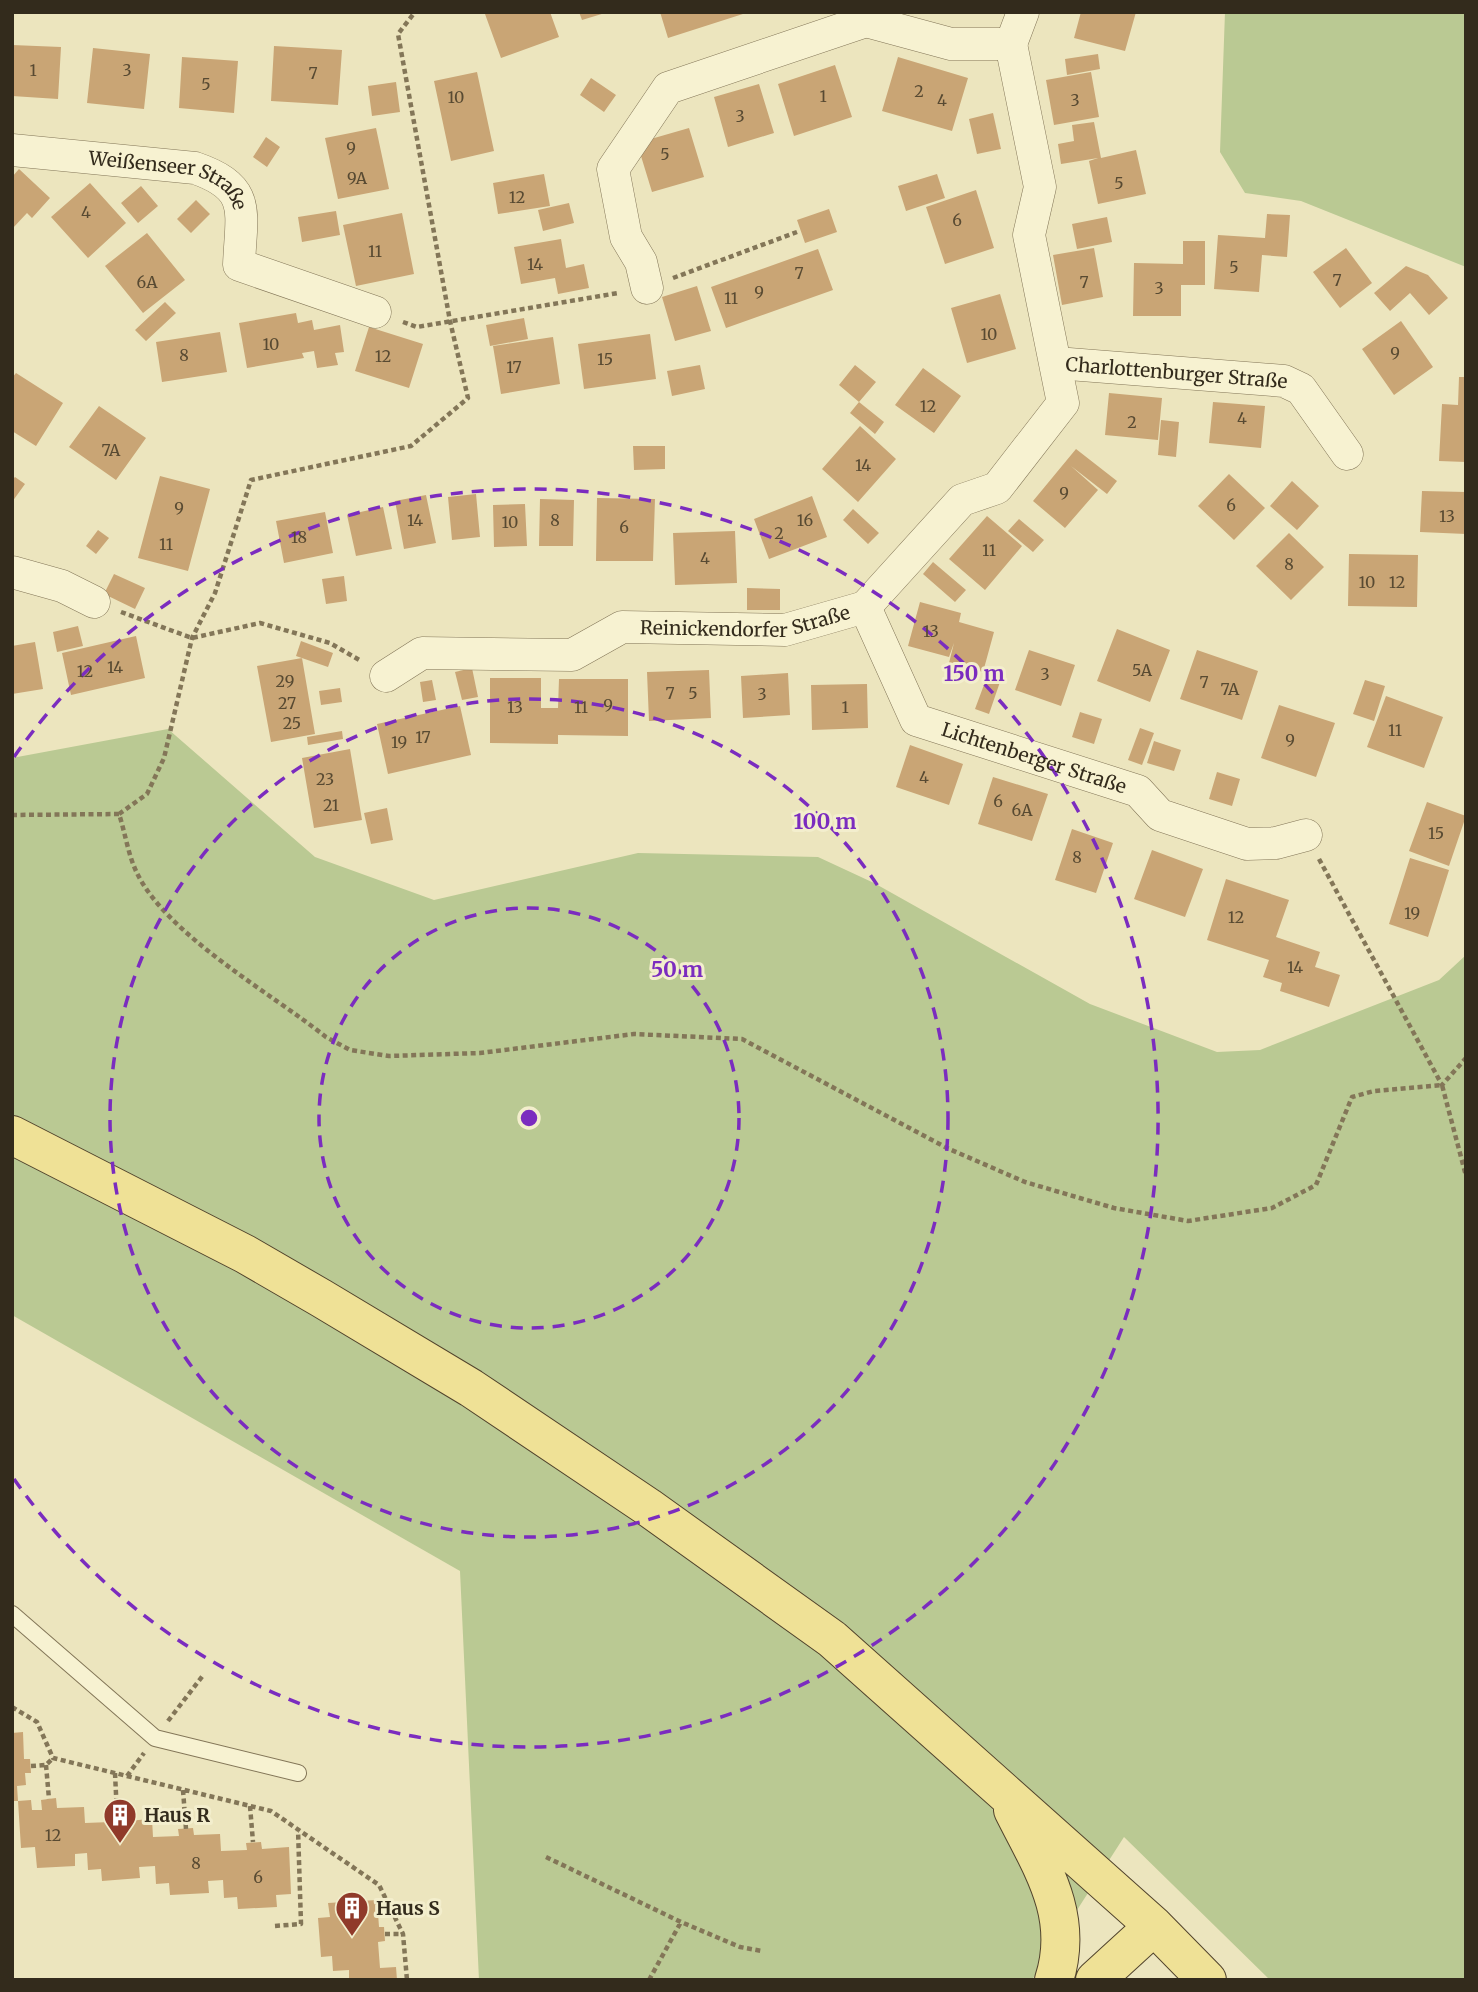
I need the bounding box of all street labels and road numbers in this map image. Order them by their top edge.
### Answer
street label: Weißenseer Straße [87,146,252,212]
street label: Charlottenburger Straße [1065,352,1289,393]
street label: Reinickendorfer Straße [640,600,853,642]
street label: Lichtenberger Straße [939,717,1130,799]

